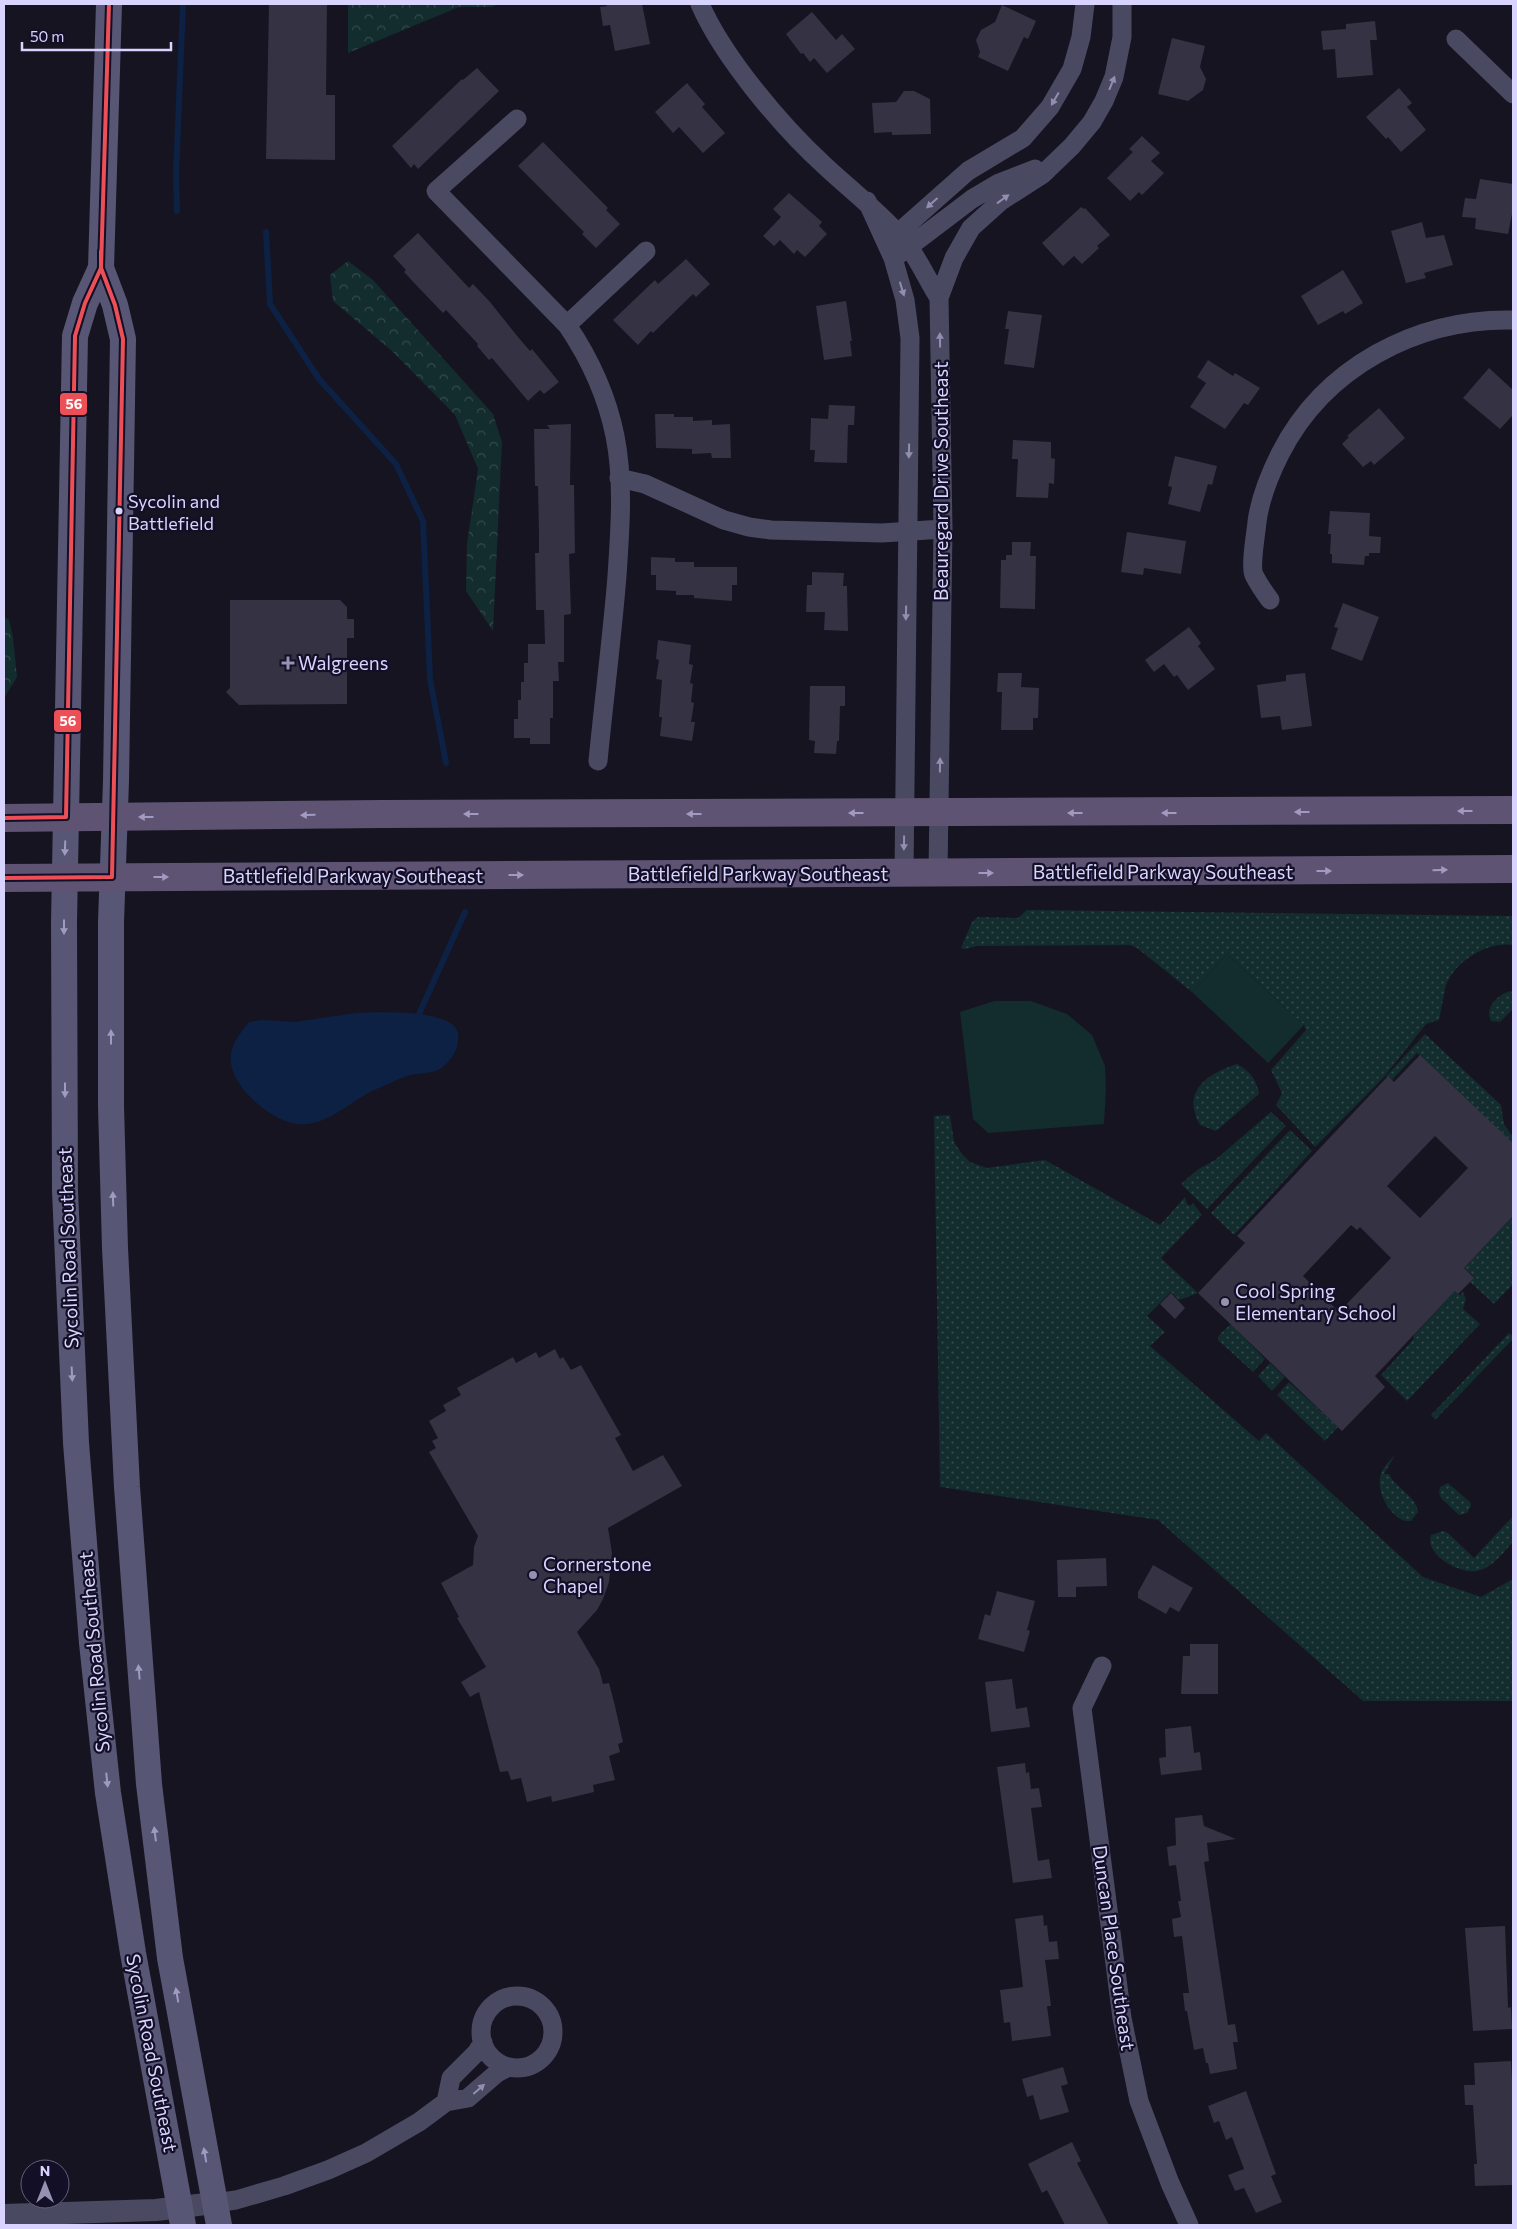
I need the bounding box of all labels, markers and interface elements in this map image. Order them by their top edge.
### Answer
scale bar [22,20,171,52]
text: 50 m [30,27,64,45]
one-way arrow [1108,76,1116,90]
one-way arrow [1050,92,1059,106]
one-way arrow [996,194,1009,205]
one-way arrow [927,197,939,209]
one-way arrow [899,282,907,297]
one-way arrow [935,332,943,348]
street label: Beauregard Drive Southeast [929,361,952,601]
line badge: 56 [59,392,88,416]
text: 56 [66,395,83,412]
one-way arrow [904,443,912,459]
place label: Sycolin and Battlefield [128,490,220,534]
marker: Sycolin and Battlefield [114,506,124,516]
one-way arrow [902,606,910,622]
place label: Walgreens [298,651,388,674]
marker: Walgreens [282,657,294,669]
line badge: 56 [53,709,82,733]
text: 56 [60,712,77,729]
one-way arrow [936,757,944,773]
one-way arrow [1456,807,1472,815]
one-way arrow [1294,808,1310,816]
one-way arrow [848,809,864,817]
one-way arrow [1066,809,1082,817]
one-way arrow [1161,809,1177,817]
one-way arrow [463,810,479,818]
one-way arrow [685,810,701,818]
one-way arrow [300,811,316,819]
one-way arrow [138,813,154,821]
one-way arrow [900,835,908,851]
one-way arrow [61,840,69,856]
street label: Battlefield Parkway Southeast [1033,860,1293,883]
street label: Battlefield Parkway Southeast [628,862,888,885]
street label: Battlefield Parkway Southeast [223,864,483,887]
one-way arrow [1432,866,1448,874]
one-way arrow [1316,867,1332,875]
one-way arrow [979,868,995,876]
one-way arrow [508,871,524,879]
one-way arrow [153,873,169,881]
one-way arrow [60,919,68,935]
one-way arrow [107,1028,115,1044]
one-way arrow [61,1082,69,1098]
street label: Sycolin Road Southeast [52,1147,83,1349]
one-way arrow [109,1191,117,1207]
place label: Cool Spring Elementary School [1235,1279,1396,1324]
marker: Cool Spring Elementary School [1219,1296,1231,1308]
one-way arrow [69,1367,77,1383]
street label: Sycolin Road Southeast [73,1551,114,1753]
place label: Cornerstone Chapel [543,1552,652,1597]
marker: Cornerstone Chapel [527,1569,539,1581]
one-way arrow [135,1664,143,1680]
one-way arrow [103,1773,111,1789]
one-way arrow [151,1826,159,1842]
street label: Duncan Place Southeast [1089,1844,1140,2052]
street label: Sycolin Road Southeast [122,1952,183,2154]
one-way arrow [172,1987,180,2003]
one-way arrow [473,2083,485,2095]
one-way arrow [201,2147,209,2163]
north arrow [20,2159,70,2209]
text: N [40,2162,50,2179]

